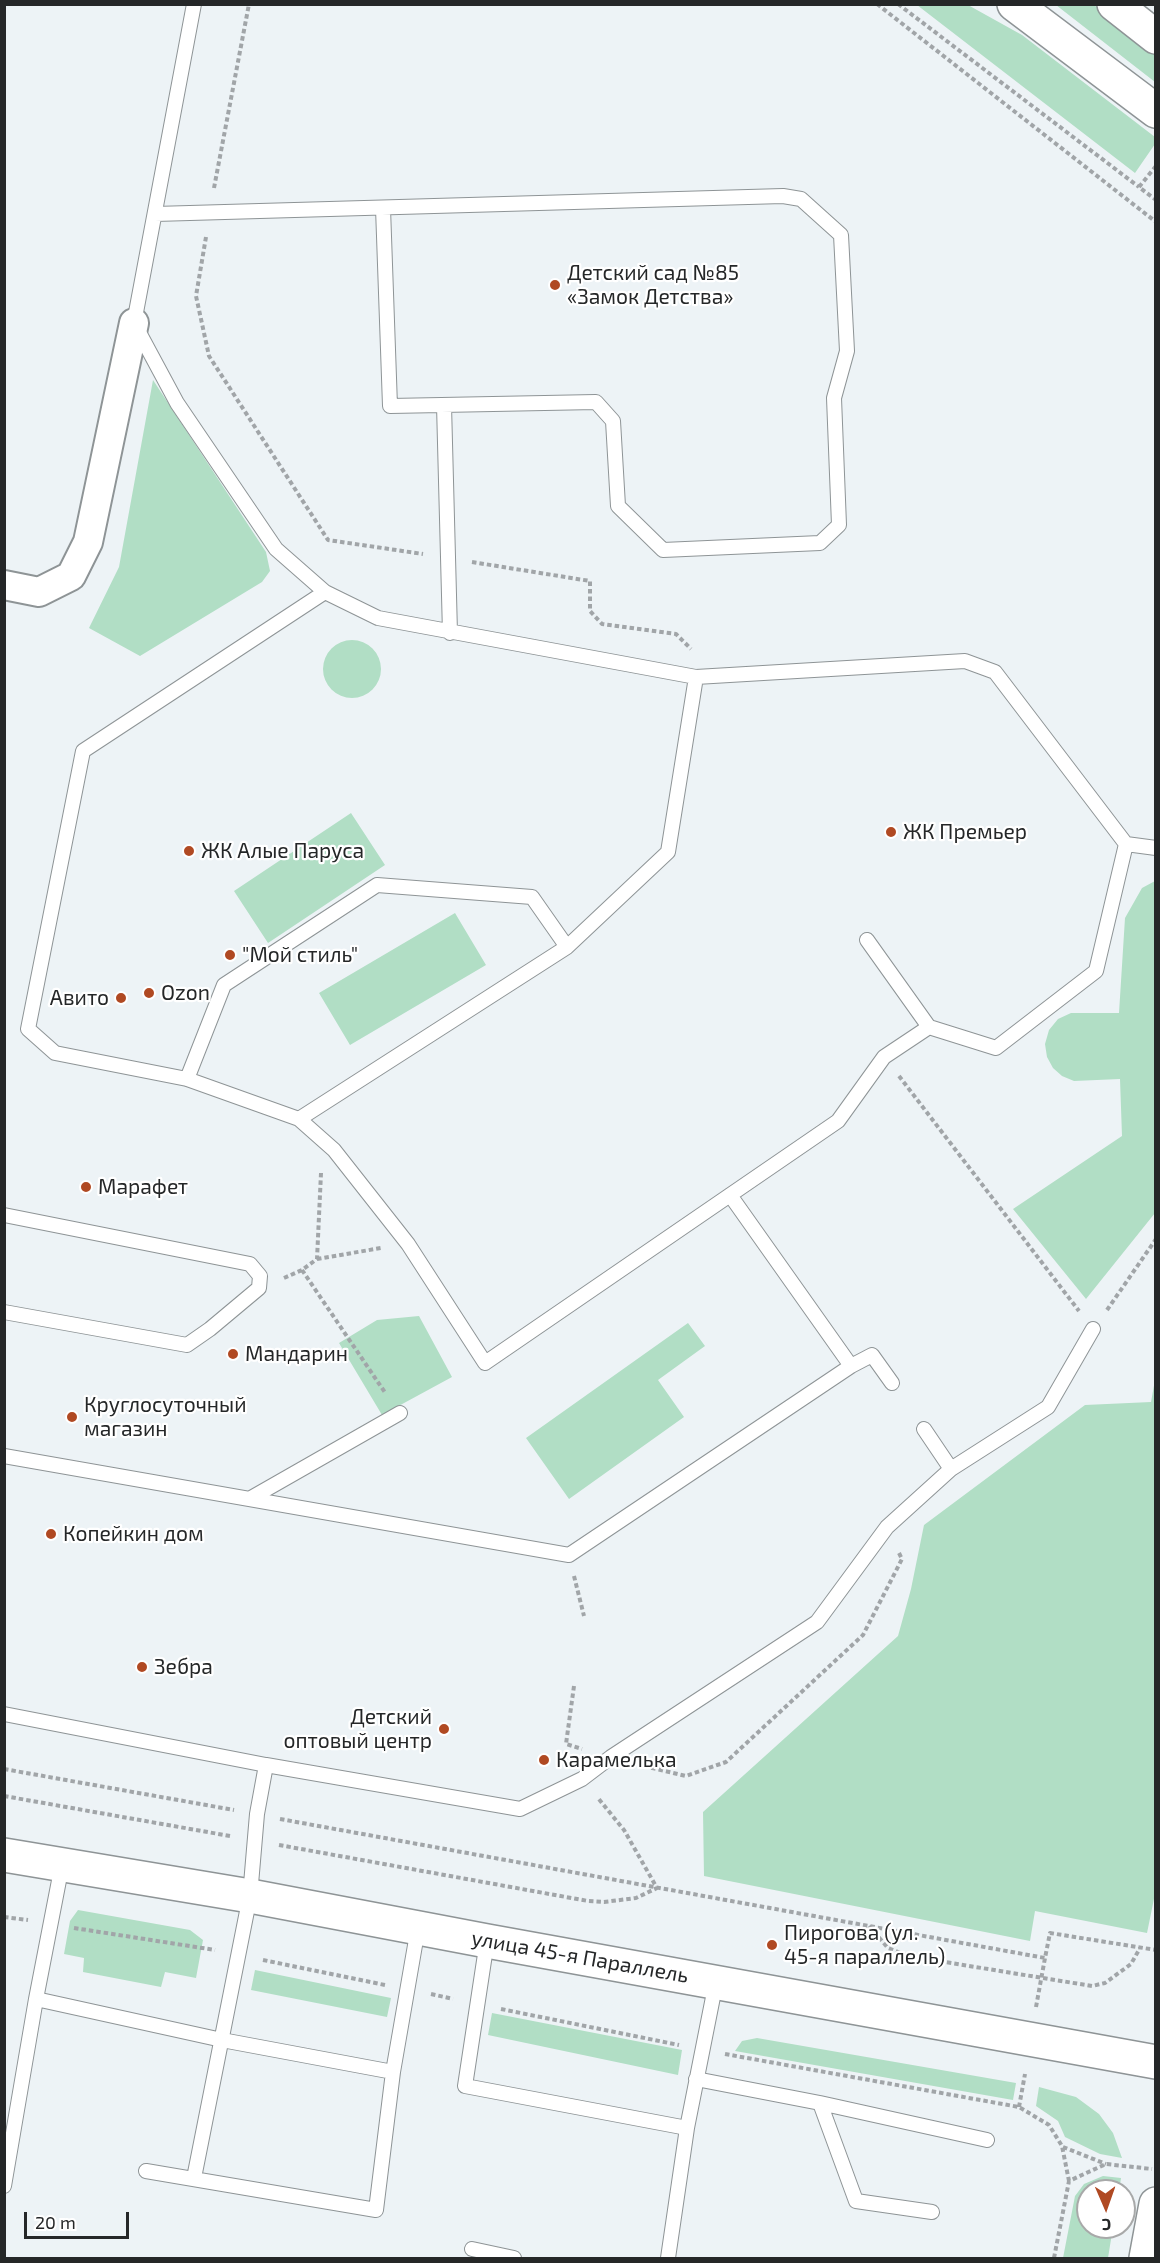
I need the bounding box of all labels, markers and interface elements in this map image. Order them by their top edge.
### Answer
place label: Детский сад №85 «Замок Детства» [567,260,739,310]
marker: Детский сад №85 «Замок Детства» [548,278,562,292]
place label: ЖК Премьер [903,819,1027,845]
marker: ЖК Премьер [884,825,898,839]
place label: ЖК Алые Паруса [201,838,364,864]
marker: ЖК Алые Паруса [182,844,196,858]
place label: "Мой стиль" [242,942,358,968]
marker: "Мой стиль" [223,948,237,962]
place label: Ozon [161,980,210,1006]
place label: Авито [50,985,109,1011]
marker: Ozon [142,986,156,1000]
marker: Авито [114,991,128,1005]
place label: Марафет [98,1174,188,1200]
marker: Марафет [79,1180,93,1194]
place label: Мандарин [245,1341,348,1367]
marker: Мандарин [226,1347,240,1361]
place label: Круглосуточный магазин [84,1392,246,1442]
marker: Круглосуточный магазин [65,1410,79,1424]
place label: Копейкин дом [63,1521,204,1547]
marker: Копейкин дом [44,1527,58,1541]
place label: Зебра [154,1654,213,1680]
marker: Зебра [135,1660,149,1674]
place label: Детский оптовый центр [284,1704,432,1754]
marker: Детский оптовый центр [437,1722,451,1736]
place label: Карамелька [556,1747,676,1773]
marker: Карамелька [537,1753,551,1767]
place label: Пирогова (ул. 45-я параллель) [784,1920,945,1970]
street label: улица 45-я Параллель [469,1925,691,1989]
marker: Пирогова (ул. 45-я параллель) [765,1938,779,1952]
north arrow [1076,2179,1136,2239]
scale bar [27,2200,132,2238]
text: 20 m [35,2211,76,2233]
text: С [1102,2216,1112,2235]

